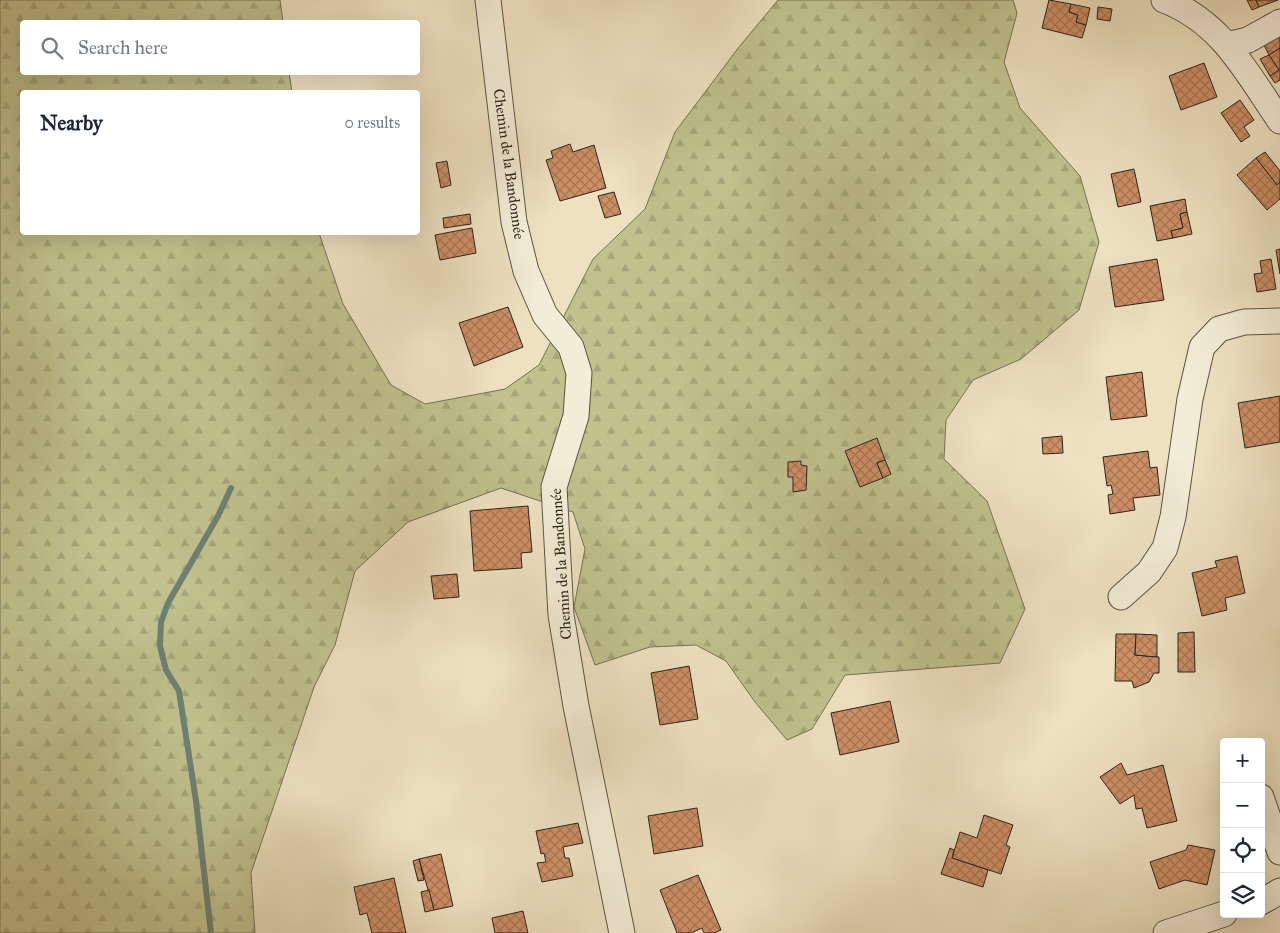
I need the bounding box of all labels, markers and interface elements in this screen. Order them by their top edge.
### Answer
search box [20,20,420,75]
icon: search [38,34,66,62]
text: Search here [78,36,168,59]
street label: Chemin de la Bandonnée [490,88,528,240]
text: Nearby [40,110,103,136]
text: 0 results [345,113,400,132]
street label: Chemin de la Bandonnée [547,488,575,640]
map controls [1220,738,1265,918]
button: + [1220,738,1265,783]
button: − [1220,783,1265,828]
button: locate [1220,828,1265,873]
button: layers [1220,873,1265,918]

